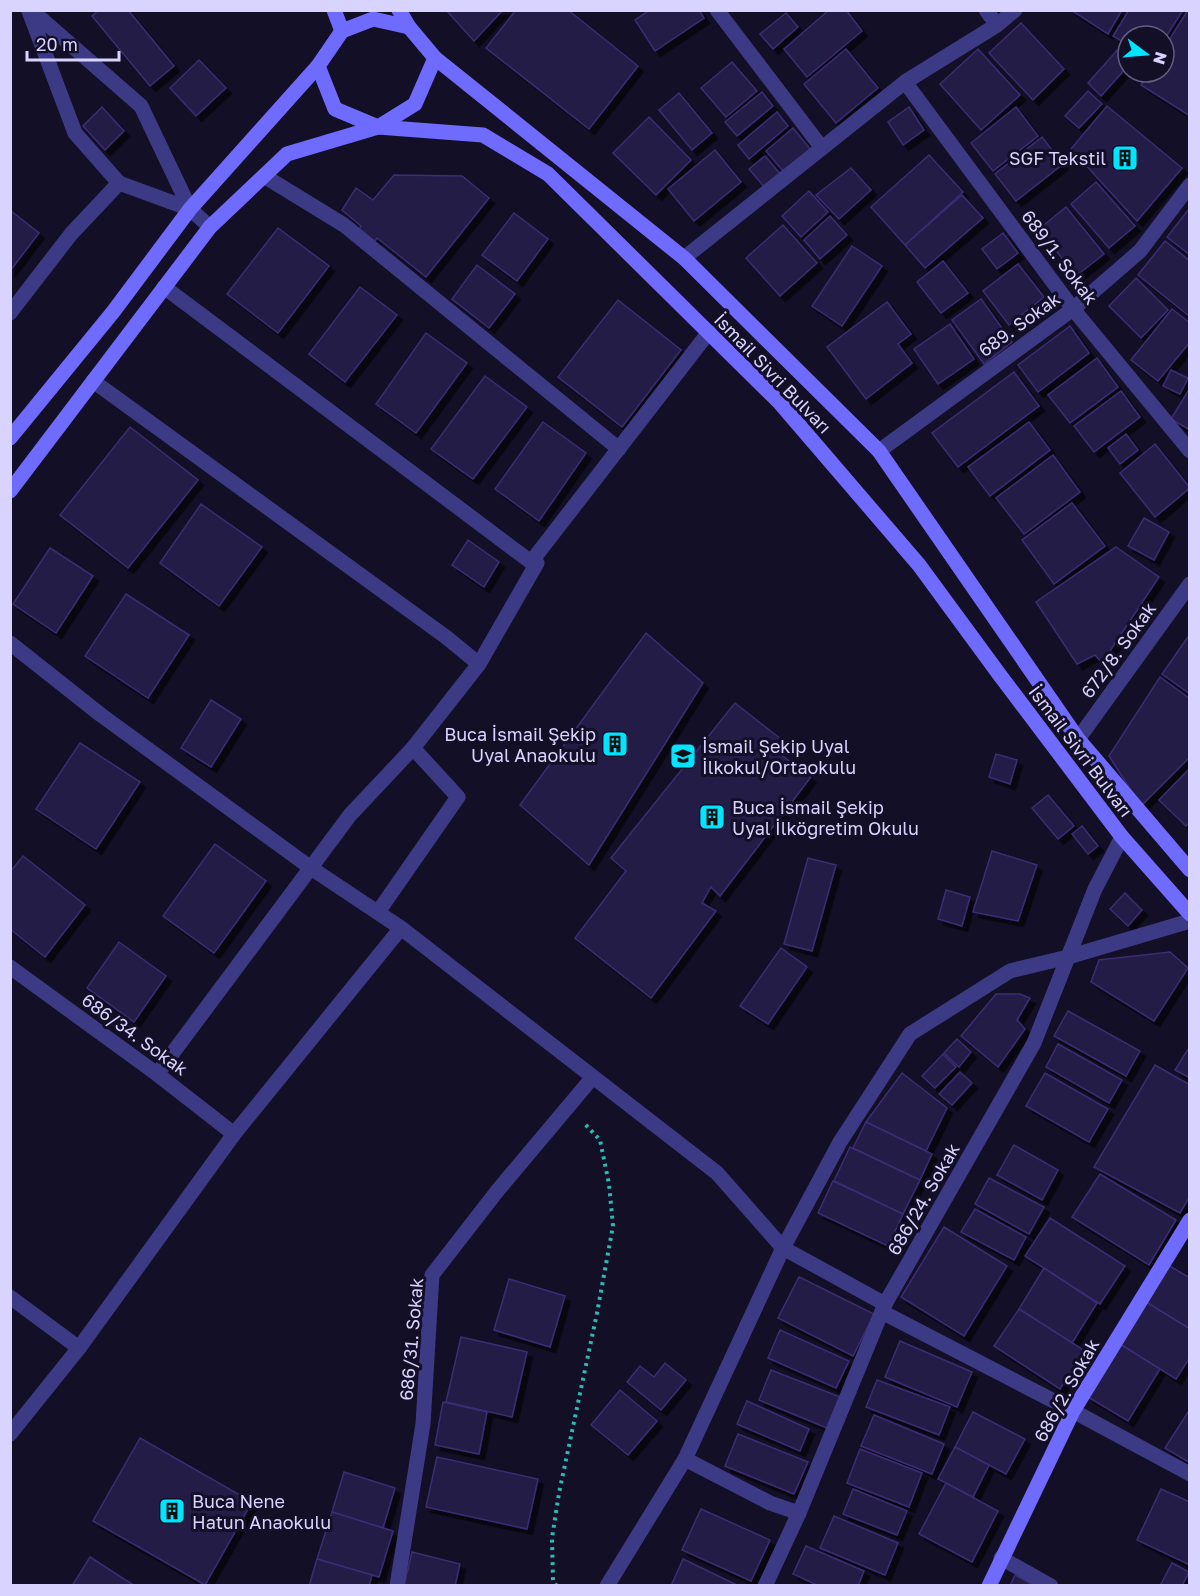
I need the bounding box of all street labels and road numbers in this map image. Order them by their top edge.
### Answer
street label: 689/1. Sokak [1017,205,1103,309]
street label: 689. Sokak [974,287,1064,361]
street label: İsmail Sivri Bulvarı [710,308,836,438]
street label: 672/8. Sokak [1076,598,1160,702]
street label: İsmail Sivri Bulvarı [1024,681,1138,821]
street label: 686/34. Sokak [78,988,192,1080]
street label: 686/24. Sokak [882,1139,964,1259]
street label: 686/31. Sokak [395,1277,427,1401]
street label: 686/2. Sokak [1029,1335,1103,1445]

